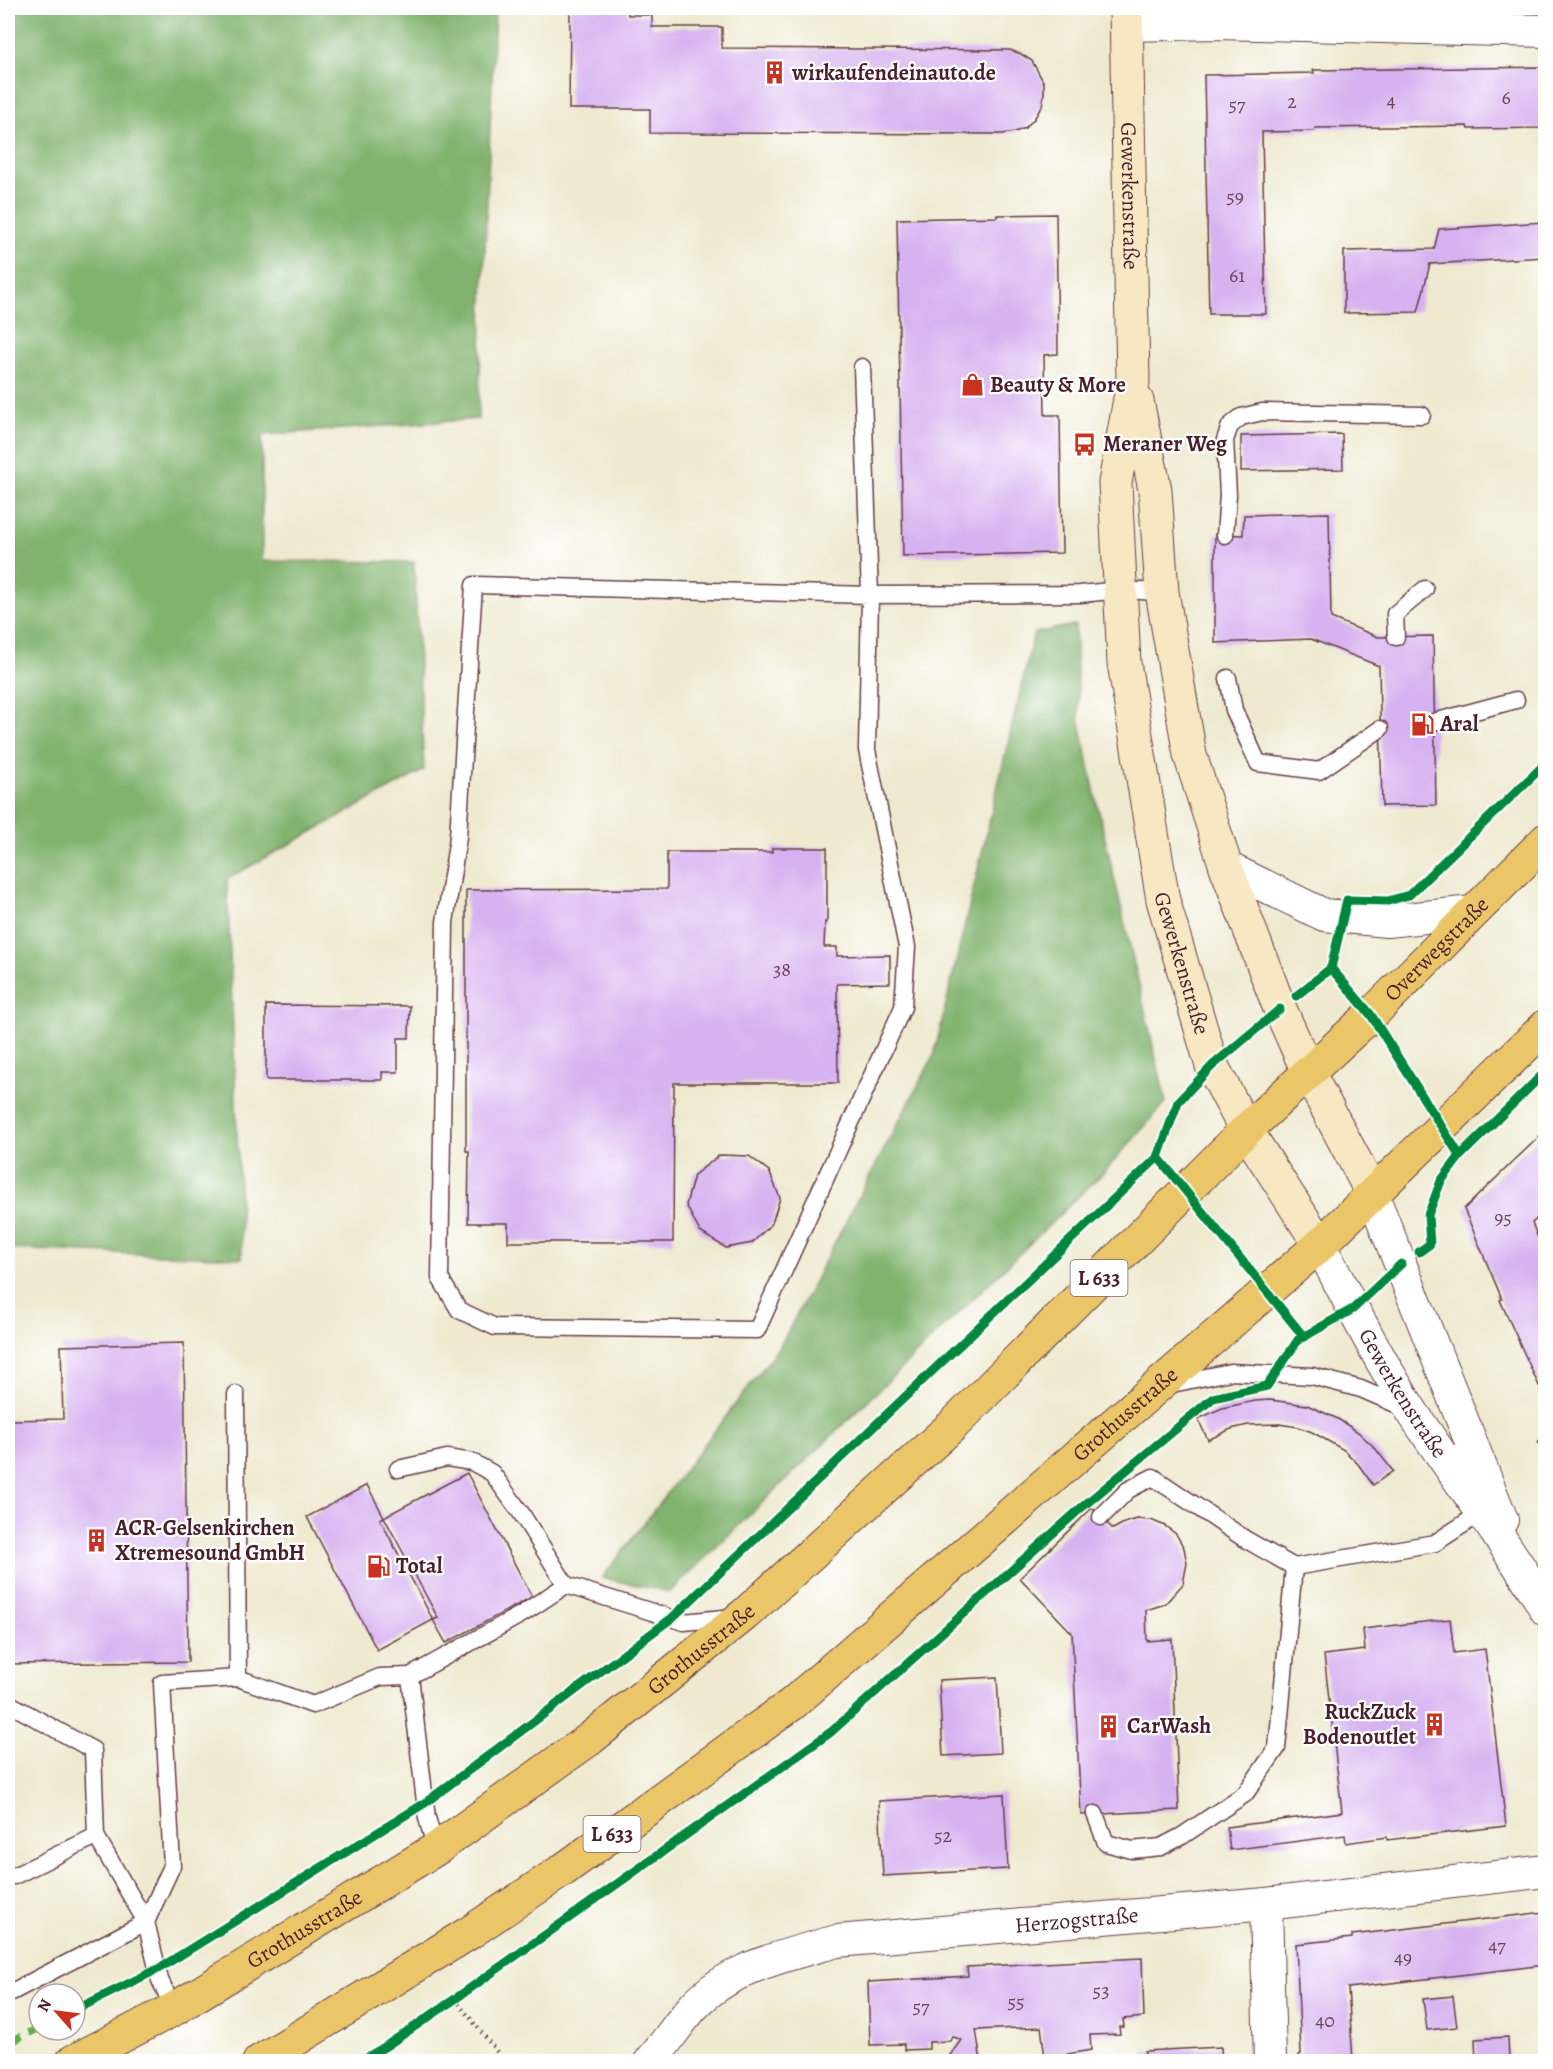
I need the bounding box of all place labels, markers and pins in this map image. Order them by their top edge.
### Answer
place label: wirkaufendeinauto.de [791,58,996,88]
building icon: wirkaufendeinauto.de [761,60,787,86]
place label: Beauty & More [990,370,1126,400]
shop icon: Beauty & More [959,372,985,398]
place label: Meraner Weg [1103,429,1228,459]
bus stop icon: Meraner Weg [1072,431,1098,457]
place label: Aral [1439,709,1479,739]
fuel station icon: Aral [1409,711,1435,737]
place label: ACR-Gelsenkirchen Xtremesound GmbH [114,1513,305,1568]
building icon: ACR-Gelsenkirchen Xtremesound GmbH [84,1528,110,1554]
place label: Total [396,1551,443,1581]
fuel station icon: Total [365,1553,391,1579]
place label: RuckZuck Bodenoutlet [1303,1697,1417,1752]
place label: CarWash [1127,1711,1211,1741]
building icon: RuckZuck Bodenoutlet [1421,1712,1447,1738]
building icon: CarWash [1096,1713,1122,1739]

